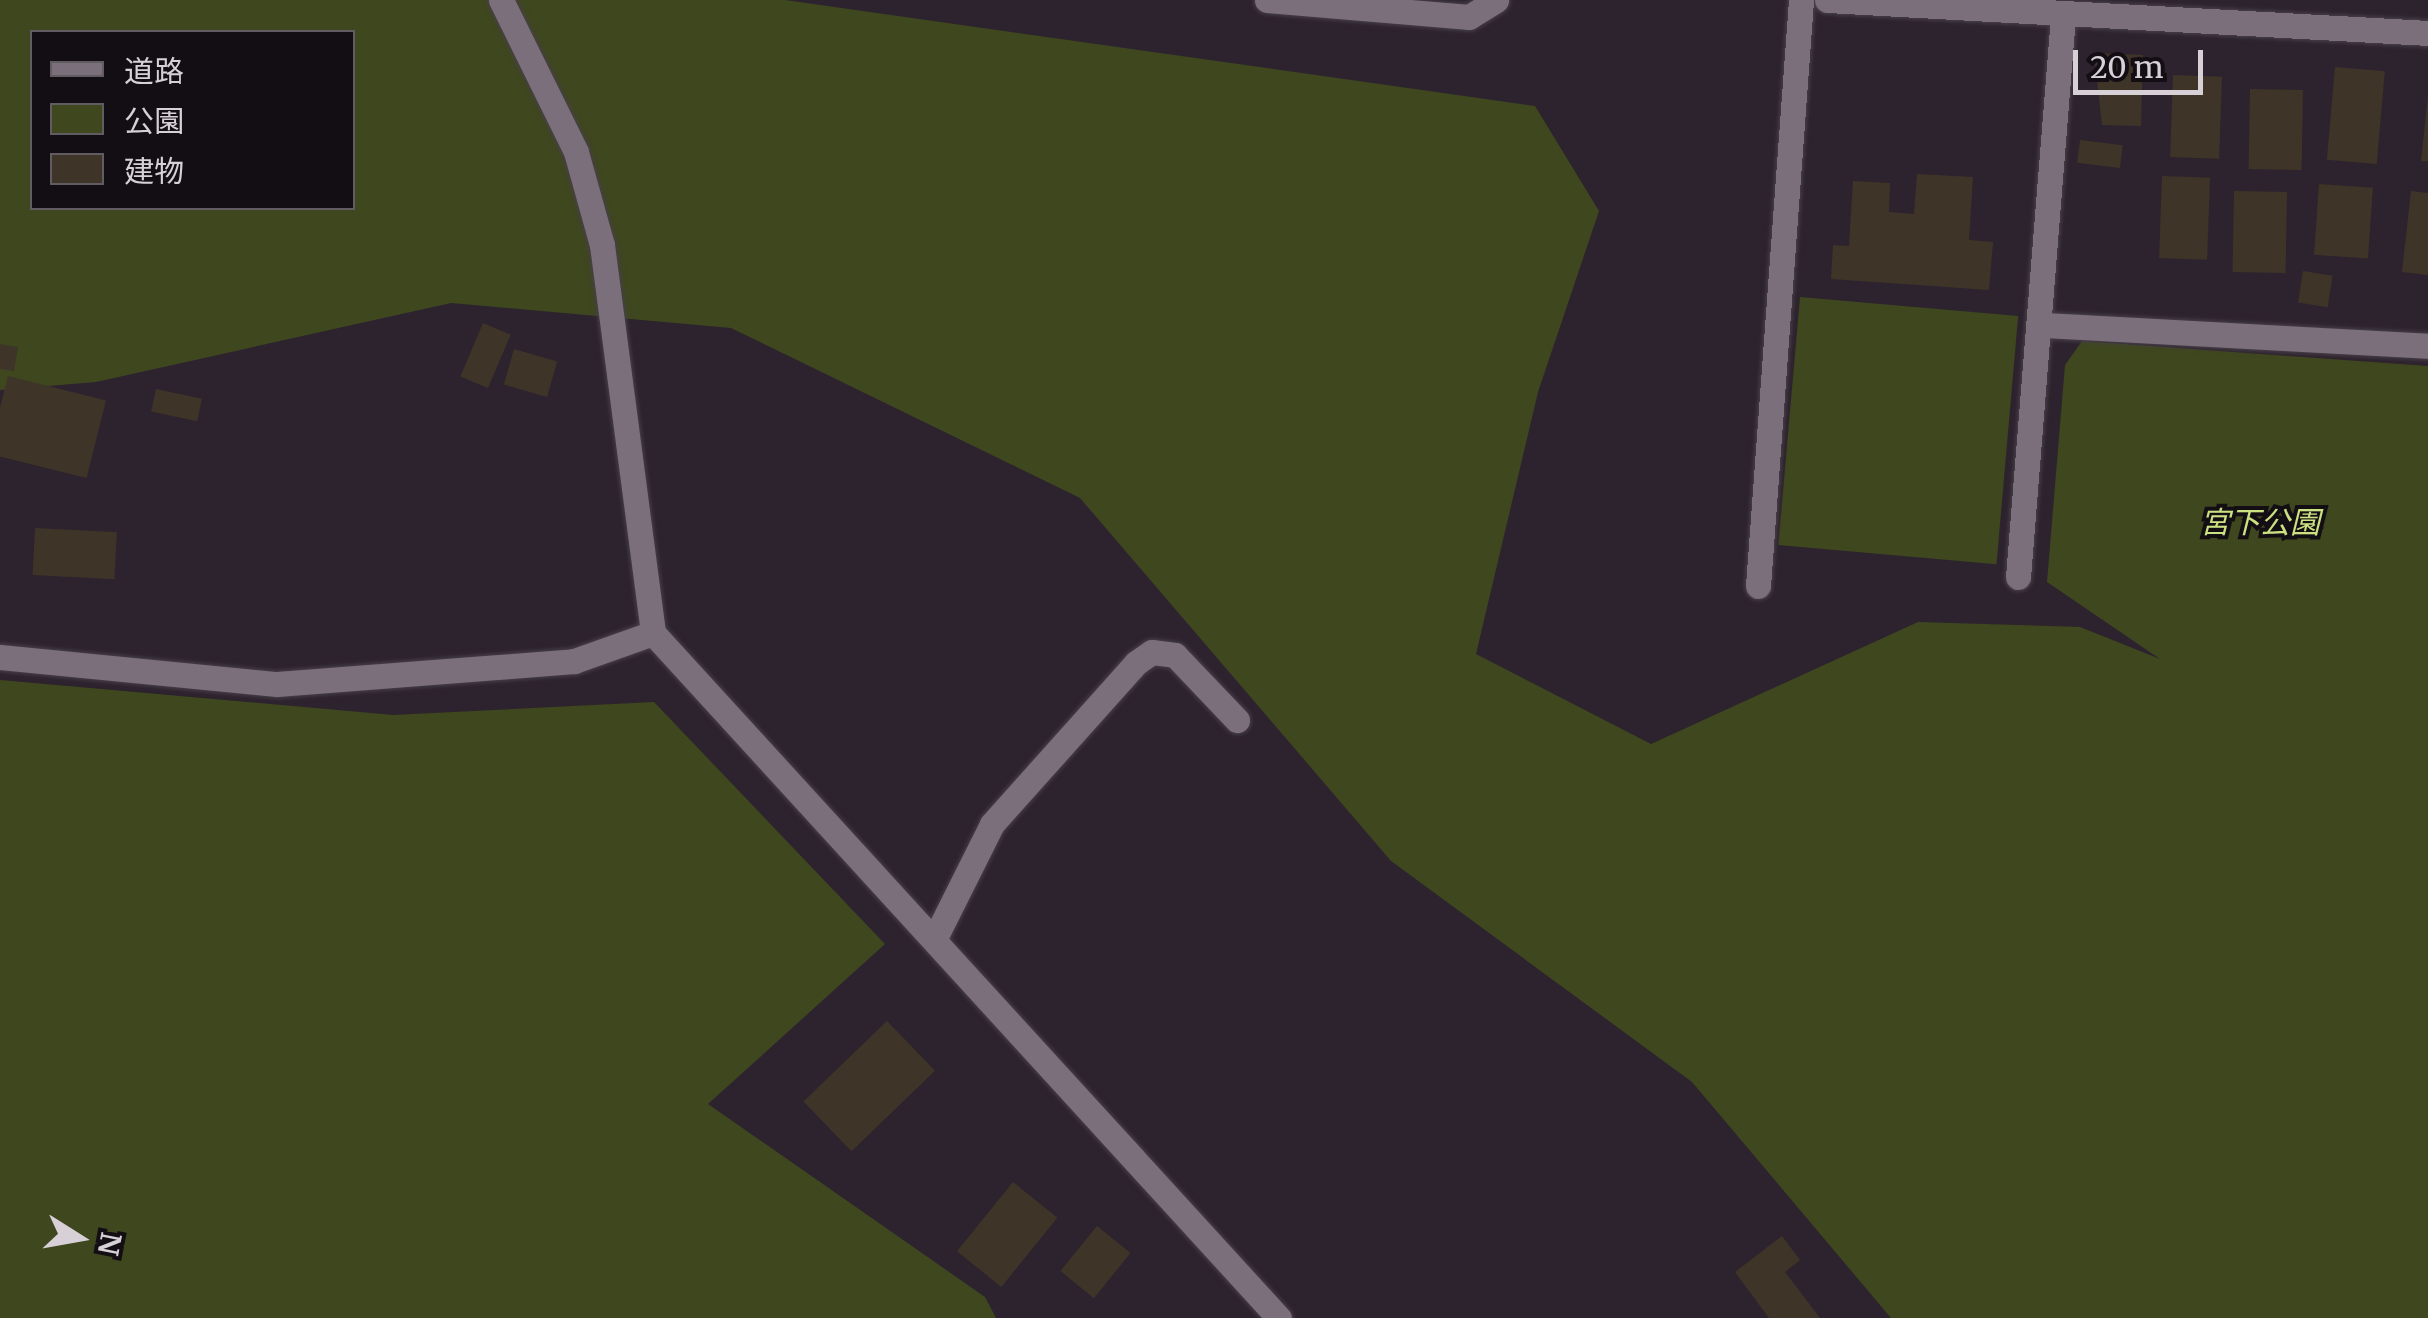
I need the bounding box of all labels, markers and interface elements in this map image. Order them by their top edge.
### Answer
legend [30,30,355,210]
scale bar [2078,30,2208,92]
text: 20 m [2090,48,2163,86]
text: 道路 [124,52,184,90]
text: 公園 [124,102,184,140]
text: 建物 [124,152,184,190]
park label: 宮下公園 [2200,504,2320,540]
north arrow [30,1188,130,1288]
text: N [90,1229,129,1258]

